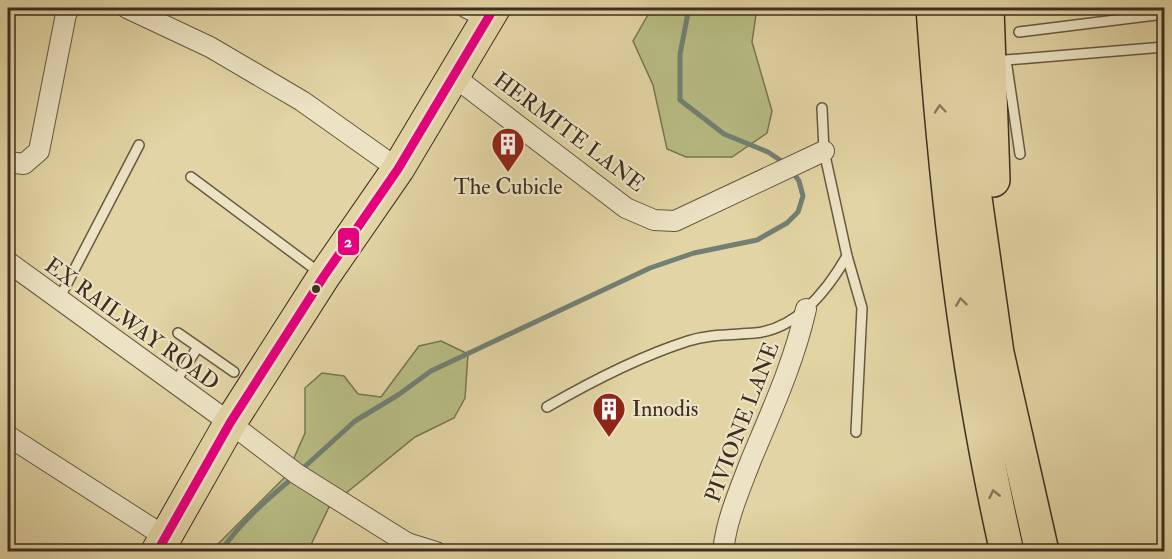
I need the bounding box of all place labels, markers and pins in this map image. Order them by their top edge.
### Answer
building icon: The Cubicle [490,126,526,173]
place label: The Cubicle [453,173,563,201]
unlabelled marker [310,283,322,295]
building icon: Innodis [591,391,627,438]
place label: Innodis [632,395,698,423]

